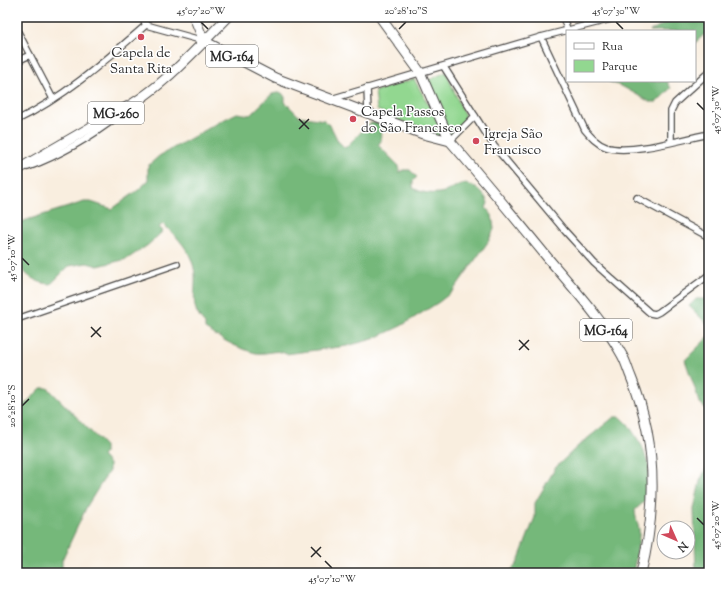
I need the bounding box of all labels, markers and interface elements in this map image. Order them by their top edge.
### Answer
text: 45°07'20"W [177,4,225,19]
text: 20°28'10"S [384,4,428,19]
text: 45°07'30"W [592,4,640,19]
legend [566,30,696,82]
marker: Capela de Santa Rita [136,32,146,42]
text: Rua [602,38,623,56]
place label: Capela de Santa Rita [110,44,173,80]
road number: MG-164 [206,45,258,67]
text: Parque [602,58,638,76]
text: 45°07'30"W [709,86,724,134]
road number: MG-260 [88,102,144,124]
place label: Capela Passos do São Francisco [361,103,462,139]
marker: Capela Passos do São Francisco [348,114,358,124]
place label: Igreja São Francisco [484,125,543,161]
marker: Igreja São Francisco [471,136,481,146]
text: 45°07'10"W [5,234,20,282]
road number: MG-164 [580,319,632,341]
text: 20°28'10"S [5,384,20,428]
text: 45°07'20"W [709,501,724,549]
north arrow [656,520,696,560]
text: N [673,537,692,555]
text: 45°07'10"W [308,572,356,587]

